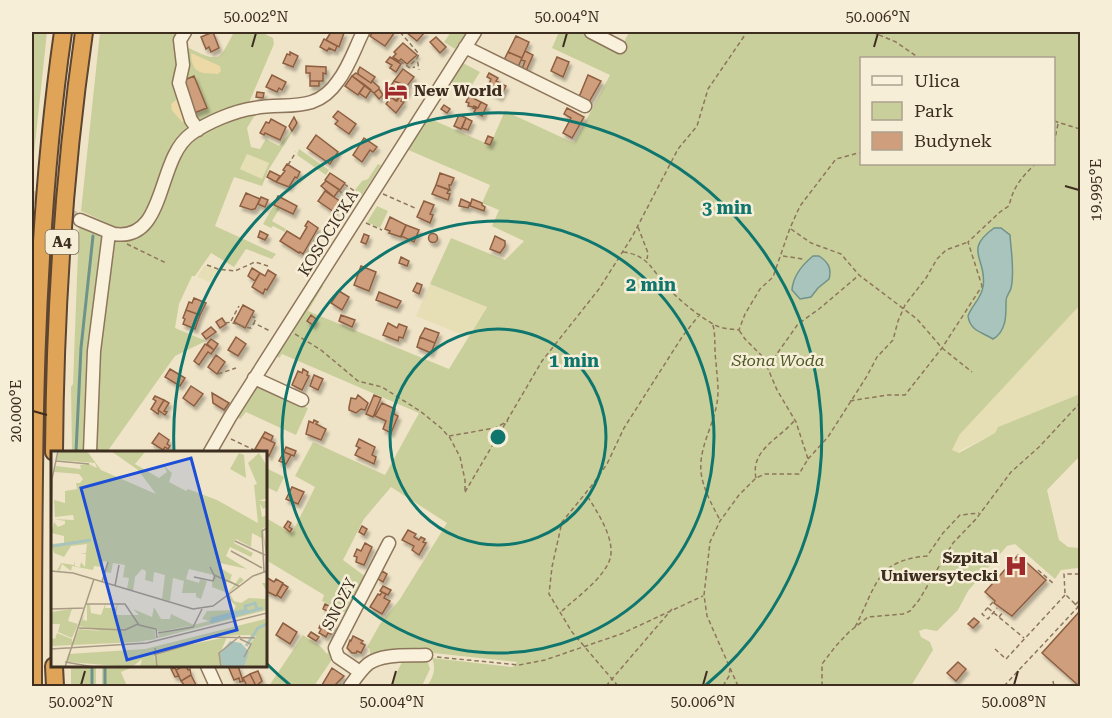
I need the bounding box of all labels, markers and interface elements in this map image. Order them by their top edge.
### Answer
text: 50.002°N [223,8,289,26]
text: 50.004°N [534,8,600,26]
text: 50.006°N [845,8,911,26]
legend [860,57,1055,165]
text: Ulica [914,70,960,91]
hotel icon: New World [383,77,409,103]
place label: New World [414,81,503,100]
text: Park [914,100,954,121]
text: Budynek [914,130,992,151]
text: 19.995°E [1087,159,1105,221]
street label: KOSOCICKA [294,186,362,280]
text: 3 min [702,197,752,218]
road number: A4 [46,230,78,254]
text: 2 min [626,274,676,295]
text: 1 min [549,350,599,371]
park label: Słona Woda [731,351,825,370]
text: 20.000°E [7,380,25,442]
centre of rings [488,427,508,447]
inset map [51,451,267,667]
place label: Szpital Uniwersytecki [880,548,999,585]
hospital icon: Szpital Uniwersytecki [1003,553,1029,579]
street label: SNOZY [318,575,360,633]
text: 50.002°N [48,693,114,711]
text: 50.004°N [359,693,425,711]
text: 50.006°N [670,693,736,711]
text: 50.008°N [981,693,1047,711]

